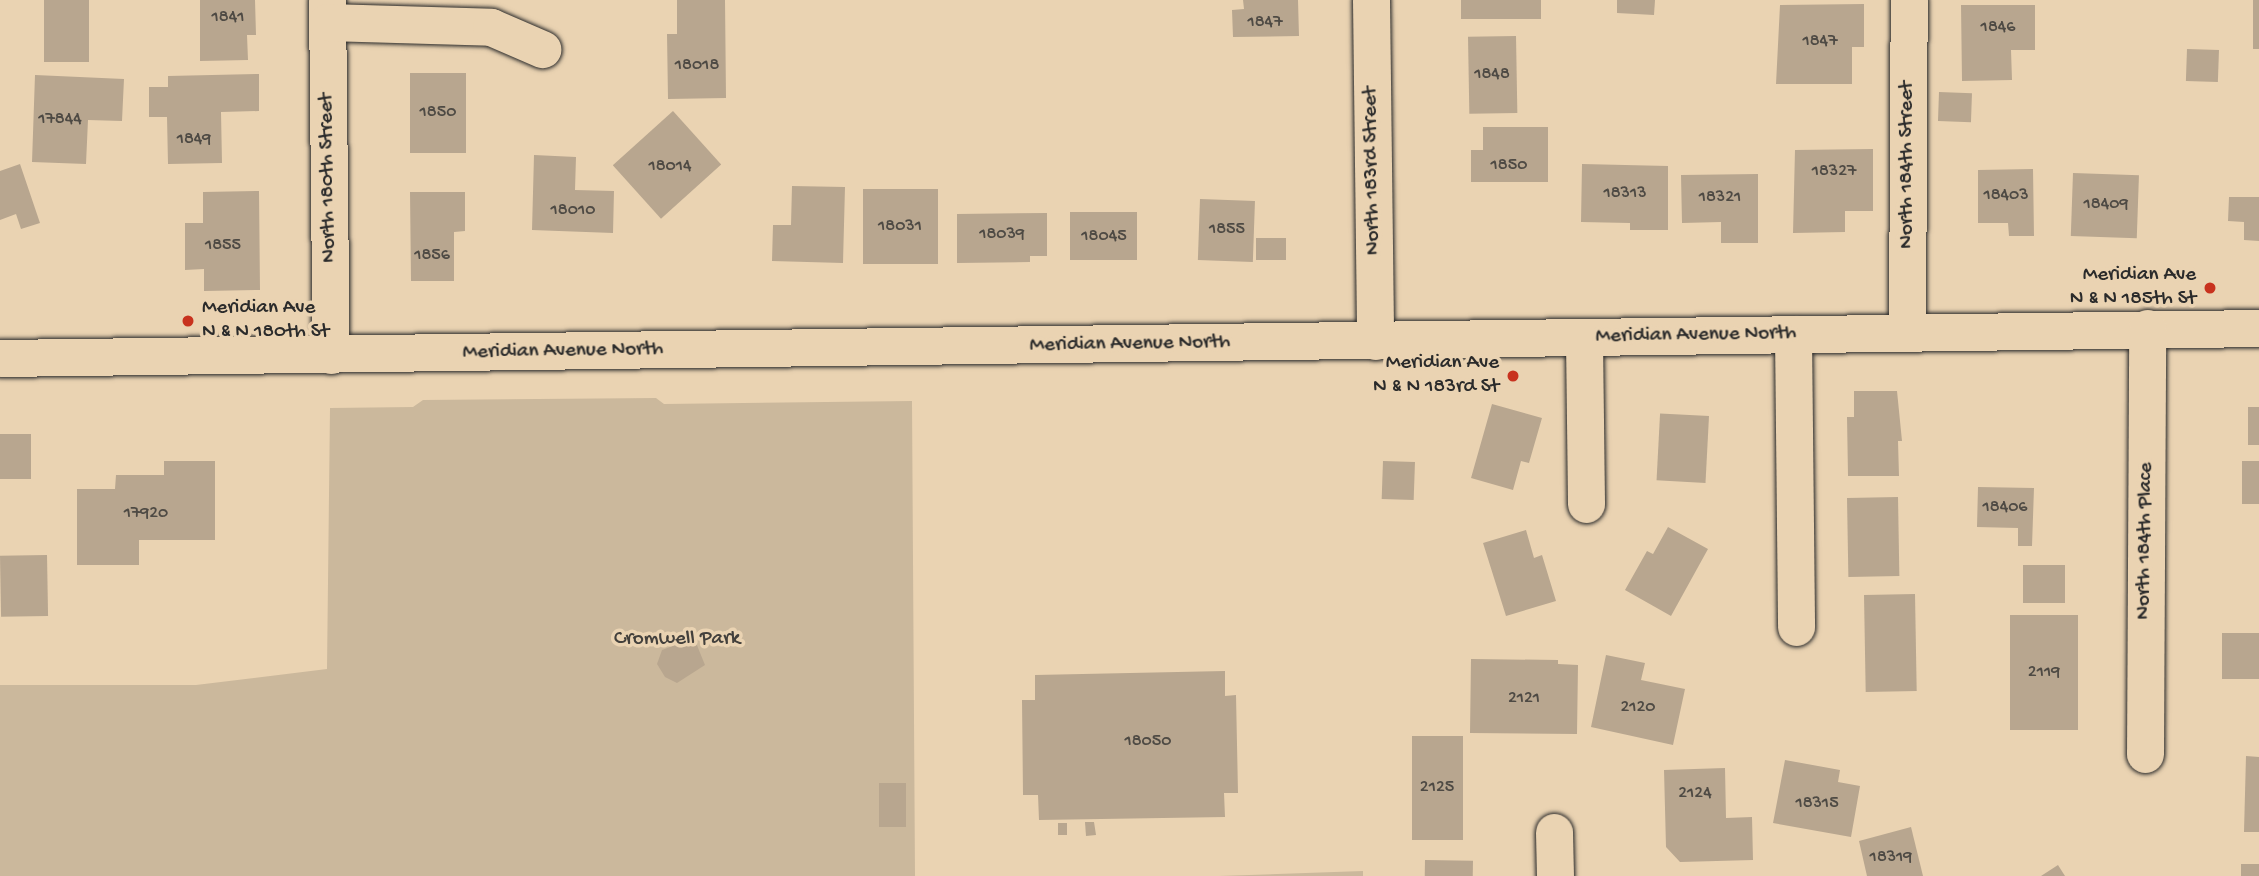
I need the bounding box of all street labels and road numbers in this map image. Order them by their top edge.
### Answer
street label: North 184th Street [1895,81,1921,249]
street label: North 183rd Street [1359,87,1387,255]
street label: North 180th Street [315,93,343,263]
street label: Meridian Avenue North [1595,322,1797,350]
street label: Meridian Avenue North [1029,331,1231,359]
street label: Meridian Avenue North [462,338,664,366]
street label: North 184th Place [2132,462,2160,620]

